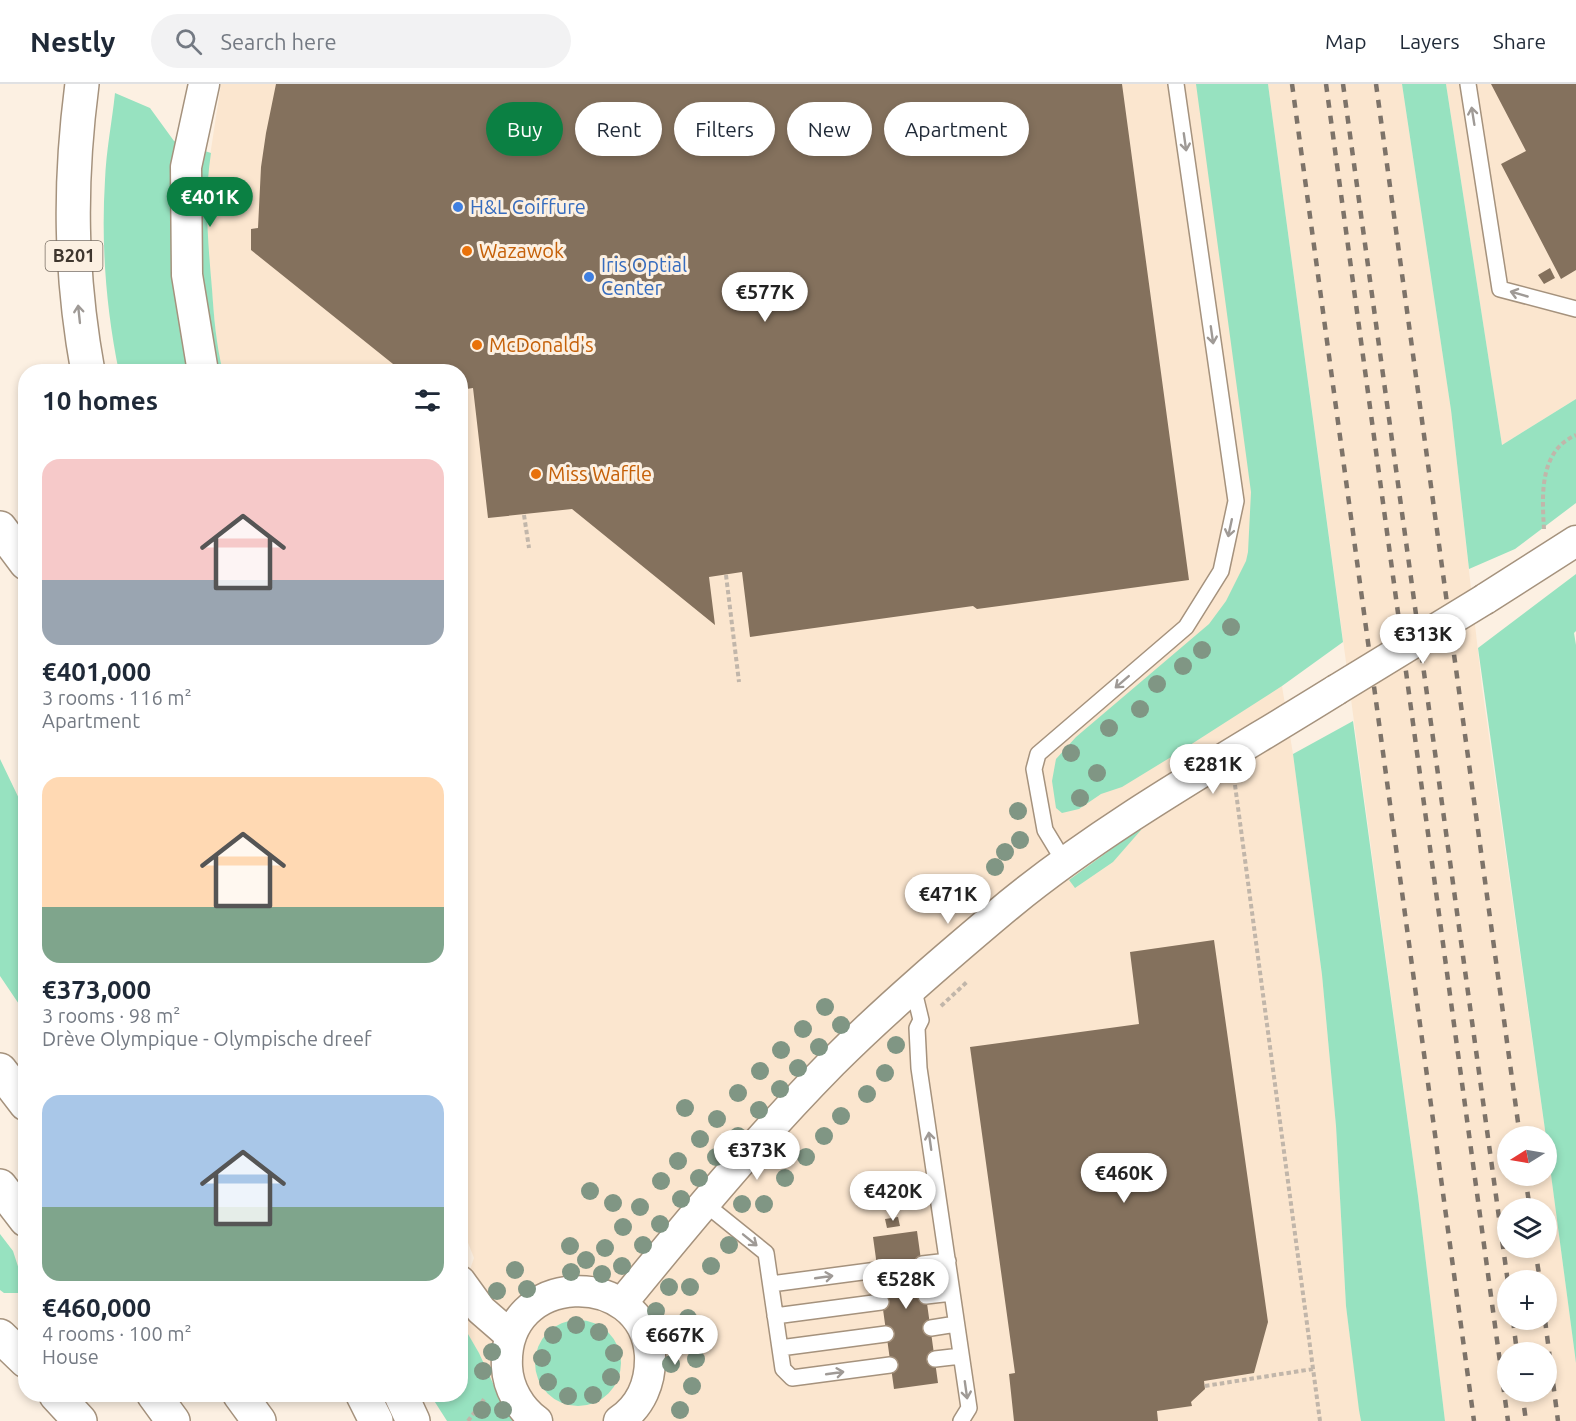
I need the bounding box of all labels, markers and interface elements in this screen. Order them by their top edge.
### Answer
search box [151,14,571,68]
icon: search [172,25,205,58]
text: Nestly [30,26,115,57]
text: Search here [220,29,337,54]
text: Map [1325,29,1366,53]
text: Layers [1399,29,1460,53]
text: Share [1493,29,1546,53]
chip: Buy [486,102,563,156]
chip: Rent [575,102,662,156]
chip: Filters [674,102,775,156]
chip: New [787,102,872,156]
chip: Apartment [884,102,1029,156]
one-way arrow [1467,106,1478,126]
one-way arrow [1179,132,1190,151]
pin: €401K [168,177,252,228]
text: €401K [181,185,239,208]
place label: H&L Coiffure [470,195,586,218]
marker: H&L Coiffure [451,200,465,214]
place label: Wazawok [479,239,564,262]
road number: B201 [46,241,103,271]
marker: Wazawok [460,244,474,258]
place label: Iris Optial Center [601,253,687,299]
marker: Iris Optial Center [582,270,596,284]
pin: €577K [723,272,807,323]
text: €577K [736,280,794,303]
one-way arrow [1510,288,1529,299]
one-way arrow [73,305,84,325]
one-way arrow [1207,325,1218,344]
place label: McDonald's [489,333,594,356]
marker: McDonald's [470,338,484,352]
icon: filters [411,384,444,417]
text: 10 homes [42,386,158,415]
place label: Miss Waffle [548,462,652,485]
marker: Miss Waffle [529,467,543,481]
icon: home [189,498,297,606]
one-way arrow [1224,517,1235,537]
pin: €313K [1381,614,1465,665]
text: €313K [1394,622,1452,645]
text: €401,000 [42,657,151,686]
one-way arrow [1114,675,1129,689]
text: 3 rooms · 116 m² [42,686,192,709]
text: Apartment [42,709,140,732]
pin: €281K [1171,744,1255,795]
text: €281K [1184,752,1242,775]
icon: home [189,816,297,924]
pin: €471K [906,874,990,925]
text: €471K [919,882,977,905]
text: €373,000 [42,975,151,1004]
text: 3 rooms · 98 m² [42,1004,180,1027]
text: Drève Olympique - Olympische dreef [42,1027,372,1050]
north arrow [1497,1126,1557,1186]
map controls [1497,1126,1557,1402]
pin: €373K [715,1130,799,1181]
one-way arrow [924,1132,935,1151]
icon: home [189,1134,297,1242]
text: €373K [728,1138,786,1161]
pin: €460K [1082,1153,1166,1204]
text: €460K [1095,1161,1153,1184]
pin: €420K [851,1171,935,1222]
text: €420K [864,1179,922,1202]
button: layers [1497,1198,1557,1258]
one-way arrow [742,1233,758,1246]
pin: €528K [864,1259,948,1310]
text: €528K [877,1267,935,1290]
button: + [1497,1270,1557,1330]
one-way arrow [814,1272,833,1283]
text: €460,000 [42,1293,151,1322]
pin: €667K [633,1315,717,1366]
text: 4 rooms · 100 m² [42,1322,192,1345]
text: €667K [646,1323,704,1346]
button: − [1497,1342,1557,1402]
text: House [42,1345,99,1368]
one-way arrow [825,1367,844,1378]
one-way arrow [961,1379,972,1399]

